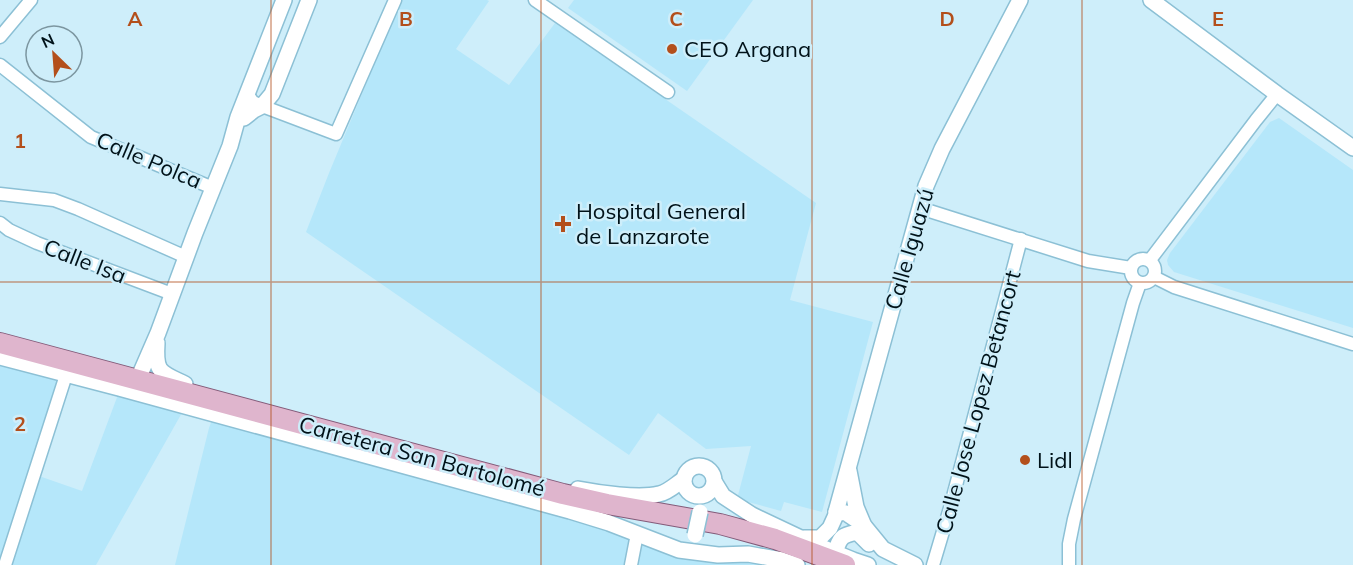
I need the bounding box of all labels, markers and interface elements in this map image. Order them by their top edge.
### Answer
text: A [128,6,143,31]
text: B [399,6,413,31]
text: C [669,6,683,31]
text: D [939,6,955,31]
text: E [1212,6,1224,31]
north arrow [24,24,84,84]
text: N [38,29,57,52]
place label: CEO Argana [684,35,811,63]
marker: CEO Argana [665,42,679,56]
street label: Calle Polca [92,125,206,195]
text: 1 [14,128,26,153]
street label: Calle Iguazú [878,185,940,313]
place label: Hospital General de Lanzarote [576,197,746,250]
marker: Hospital General de Lanzarote [554,215,572,233]
street label: Calle Isa [40,233,130,289]
street label: Calle Jose Lopez Betancort [929,267,1027,537]
street label: Carretera San Bartolomé [296,410,548,502]
text: 2 [14,411,26,436]
place label: Lidl [1037,446,1073,474]
marker: Lidl [1018,453,1032,467]

